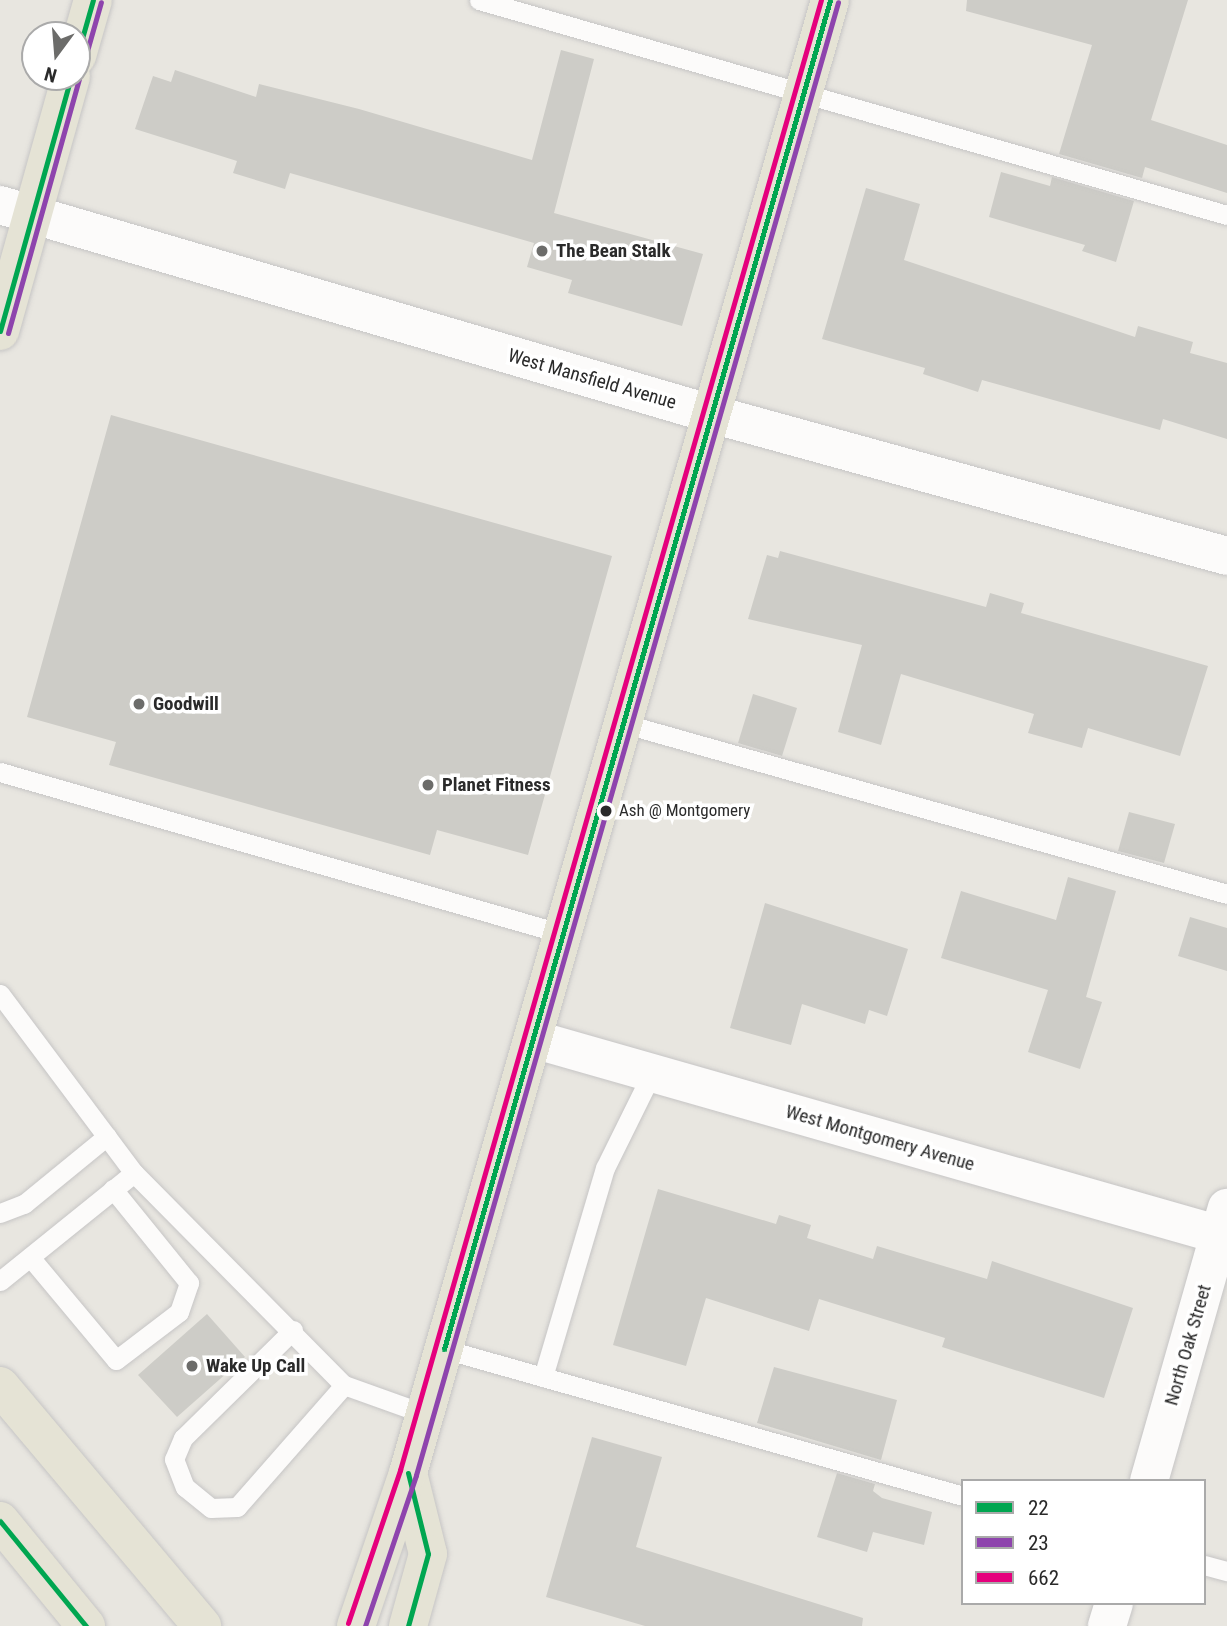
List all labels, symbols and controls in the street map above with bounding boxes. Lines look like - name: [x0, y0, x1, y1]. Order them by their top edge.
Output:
- north arrow: [21, 21, 91, 91]
- text: N: [42, 62, 59, 87]
- place label: The Bean Stalk: [556, 240, 670, 262]
- marker: The Bean Stalk: [534, 243, 550, 259]
- street label: West Mansfield Avenue: [505, 344, 679, 414]
- place label: Goodwill: [153, 693, 219, 715]
- marker: Goodwill: [131, 696, 147, 712]
- place label: Planet Fitness: [442, 774, 551, 796]
- marker: Planet Fitness: [420, 777, 436, 793]
- place label: Ash @ Montgomery: [619, 801, 750, 821]
- marker: Ash @ Montgomery: [599, 804, 613, 818]
- street label: West Montgomery Avenue: [783, 1100, 977, 1176]
- street label: North Oak Street: [1160, 1282, 1216, 1408]
- place label: Wake Up Call: [206, 1355, 305, 1377]
- marker: Wake Up Call: [184, 1358, 200, 1374]
- legend: [961, 1479, 1206, 1605]
- text: 22: [1028, 1496, 1049, 1520]
- text: 23: [1028, 1531, 1049, 1555]
- text: 662: [1028, 1566, 1059, 1590]

